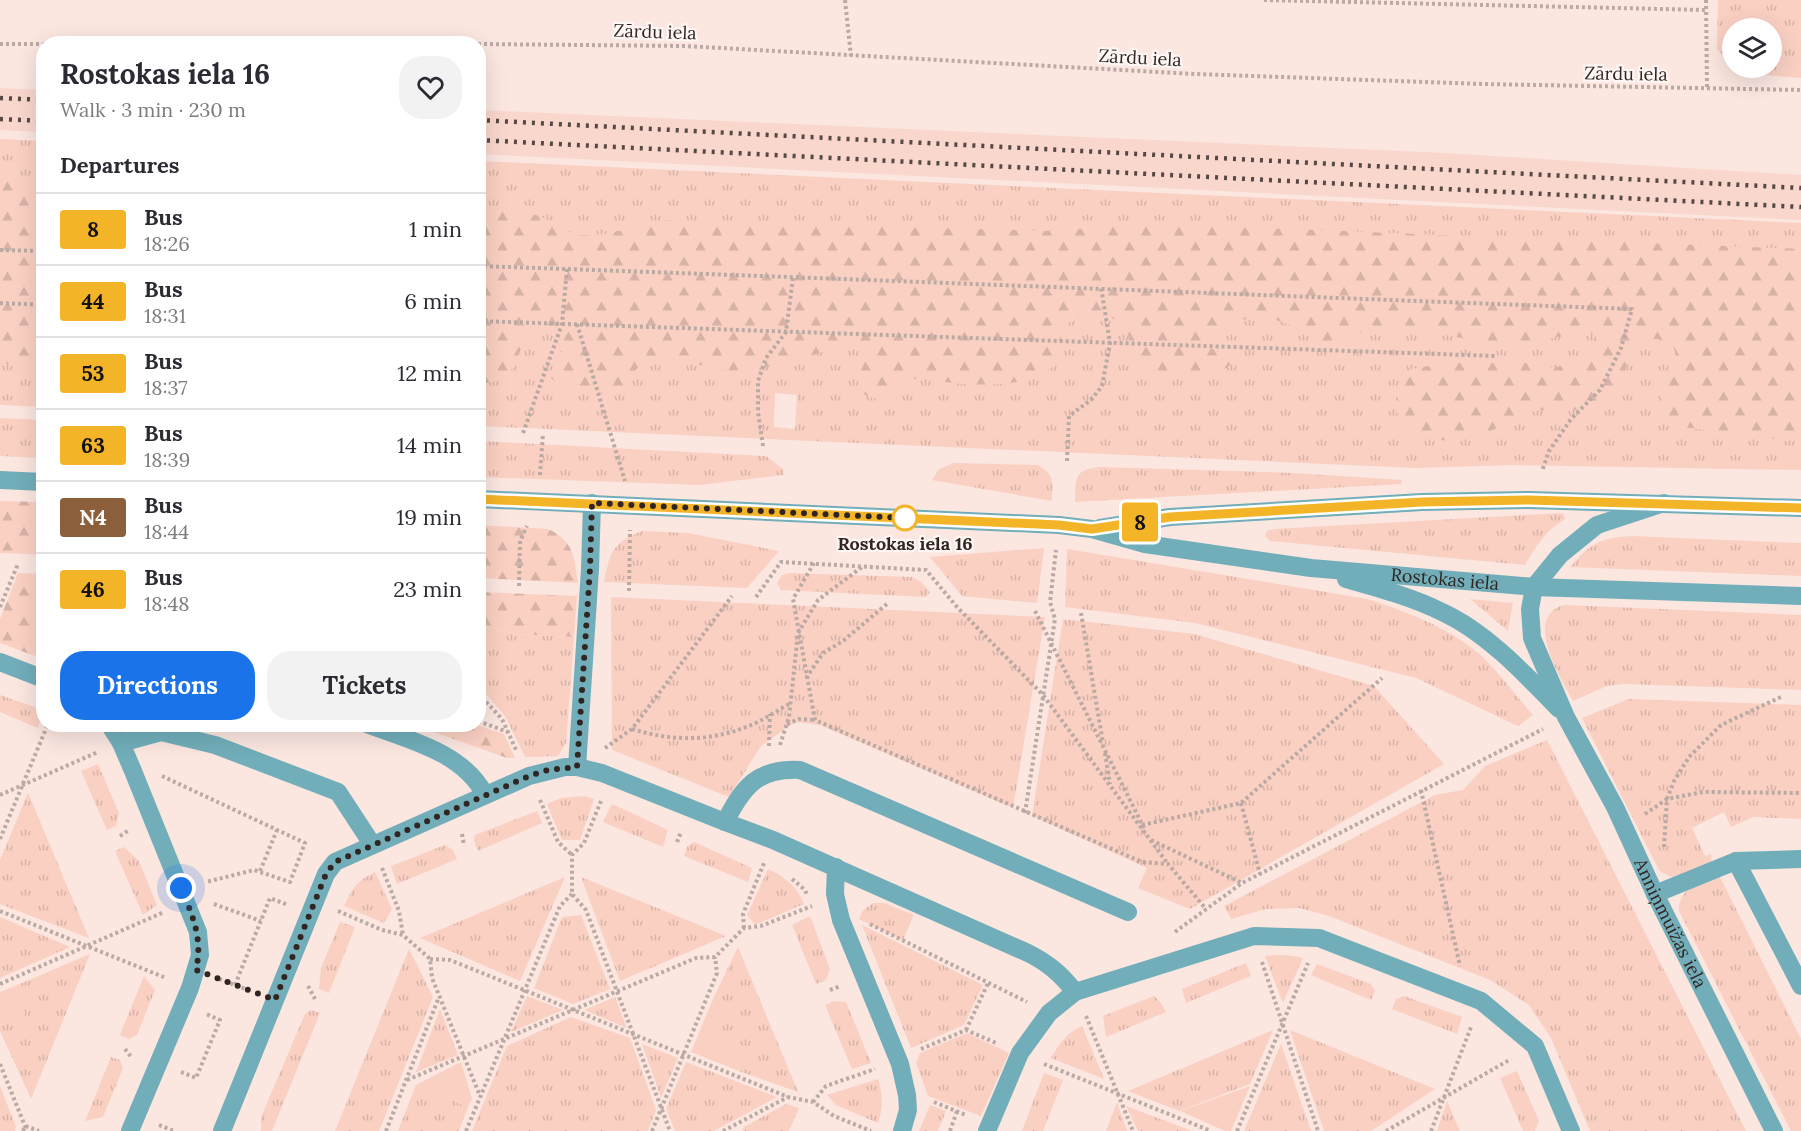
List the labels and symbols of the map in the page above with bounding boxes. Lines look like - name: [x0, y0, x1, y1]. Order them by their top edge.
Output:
- street label: Zārdu iela: [613, 19, 697, 44]
- street label: Zārdu iela: [1098, 44, 1182, 71]
- street label: Zārdu iela: [1584, 61, 1668, 86]
- line badge: 8: [1120, 502, 1160, 542]
- marker: Rostokas iela 16: [892, 505, 918, 531]
- place label: Rostokas iela 16: [837, 532, 973, 555]
- street label: Rostokas iela: [1390, 563, 1500, 595]
- street label: Anniņmuižas iela: [1629, 854, 1712, 992]
- your location: [166, 873, 196, 903]

